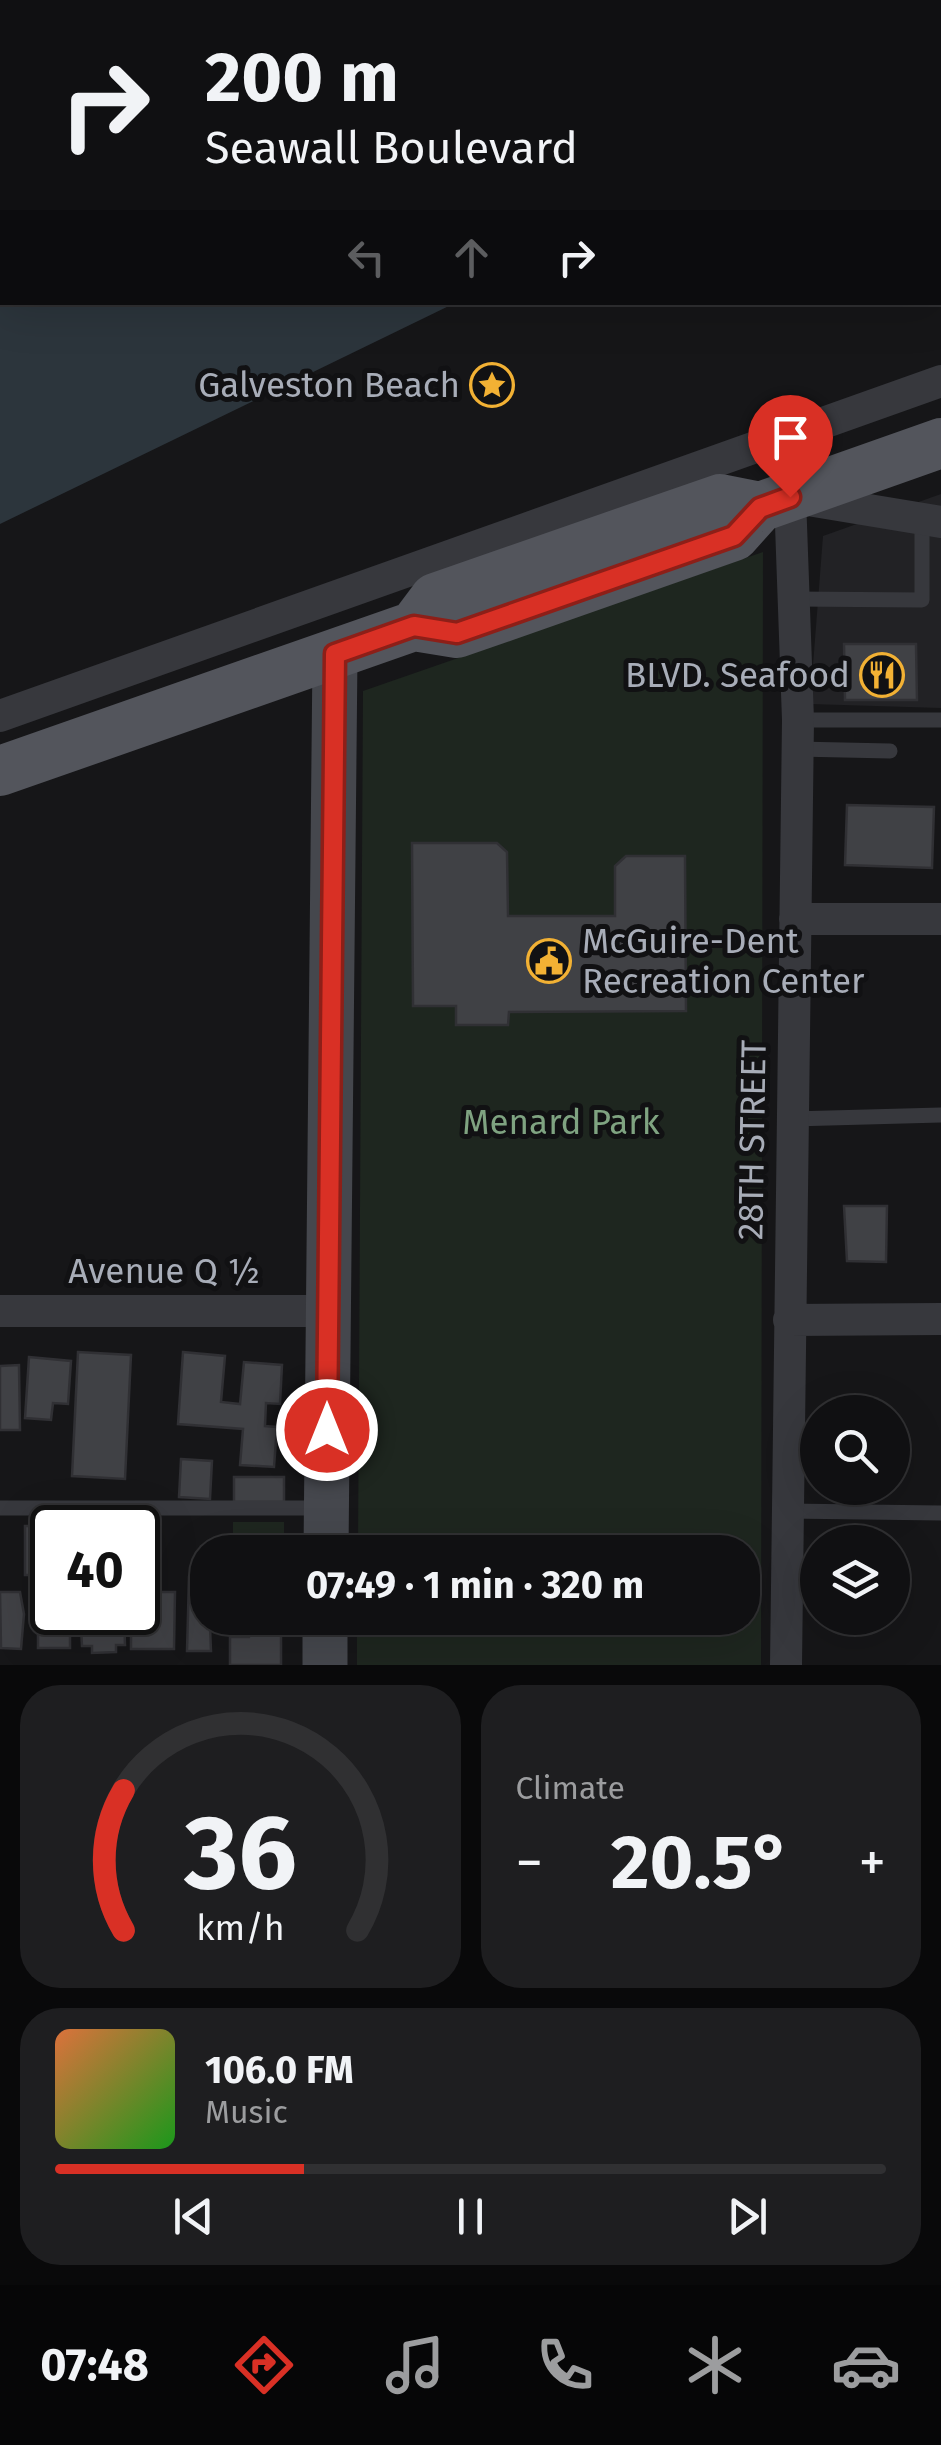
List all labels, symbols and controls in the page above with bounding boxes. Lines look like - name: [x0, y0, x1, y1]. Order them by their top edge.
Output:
- text: 200 m: [205, 36, 399, 120]
- icon: right: [40, 40, 170, 170]
- text: Seawall Boulevard: [205, 121, 578, 175]
- icon: left: [339, 230, 394, 285]
- icon: ahead: [444, 230, 499, 285]
- icon: right: [549, 230, 604, 285]
- place icon: Galveston Beach: [469, 362, 515, 408]
- place label: Galveston Beach: [198, 364, 460, 406]
- pin: [748, 395, 833, 498]
- icon: arrive: [763, 410, 818, 465]
- restaurant icon: BLVD. Seafood: [859, 652, 905, 698]
- place label: BLVD. Seafood: [625, 654, 850, 696]
- place label: McGuire-Dent Recreation Center: [582, 920, 865, 1002]
- public building icon: McGuire-Dent Recreation Center: [526, 938, 572, 984]
- street label: 28TH STREET: [729, 1040, 775, 1240]
- park label: Menard Park: [462, 1101, 660, 1143]
- street label: Avenue Q ½: [68, 1250, 260, 1292]
- position arrow: [275, 1378, 379, 1482]
- map controls: [800, 1395, 910, 1635]
- button: search: [800, 1395, 910, 1505]
- speed limit sign: 40: [30, 1505, 160, 1635]
- button: layers: [800, 1525, 910, 1635]
- text: 07:49 · 1 min · 320 m: [306, 1562, 644, 1608]
- text: Climate: [516, 1769, 625, 1807]
- text: 36: [183, 1791, 297, 1916]
- text: 20.5°: [611, 1818, 791, 1908]
- text: −: [516, 1830, 543, 1896]
- text: +: [859, 1830, 886, 1896]
- text: km/h: [196, 1907, 284, 1949]
- text: 106.0 FM: [205, 2047, 354, 2093]
- text: Music: [205, 2093, 288, 2131]
- icon: previous: [166, 2189, 221, 2244]
- icon: pause: [443, 2189, 498, 2244]
- icon: next: [720, 2189, 775, 2244]
- icon: directions: [229, 2330, 299, 2400]
- icon: music: [380, 2330, 450, 2400]
- icon: phone: [530, 2330, 600, 2400]
- icon: climate: [680, 2330, 750, 2400]
- icon: car: [831, 2330, 901, 2400]
- text: 07:48: [40, 2338, 149, 2392]

